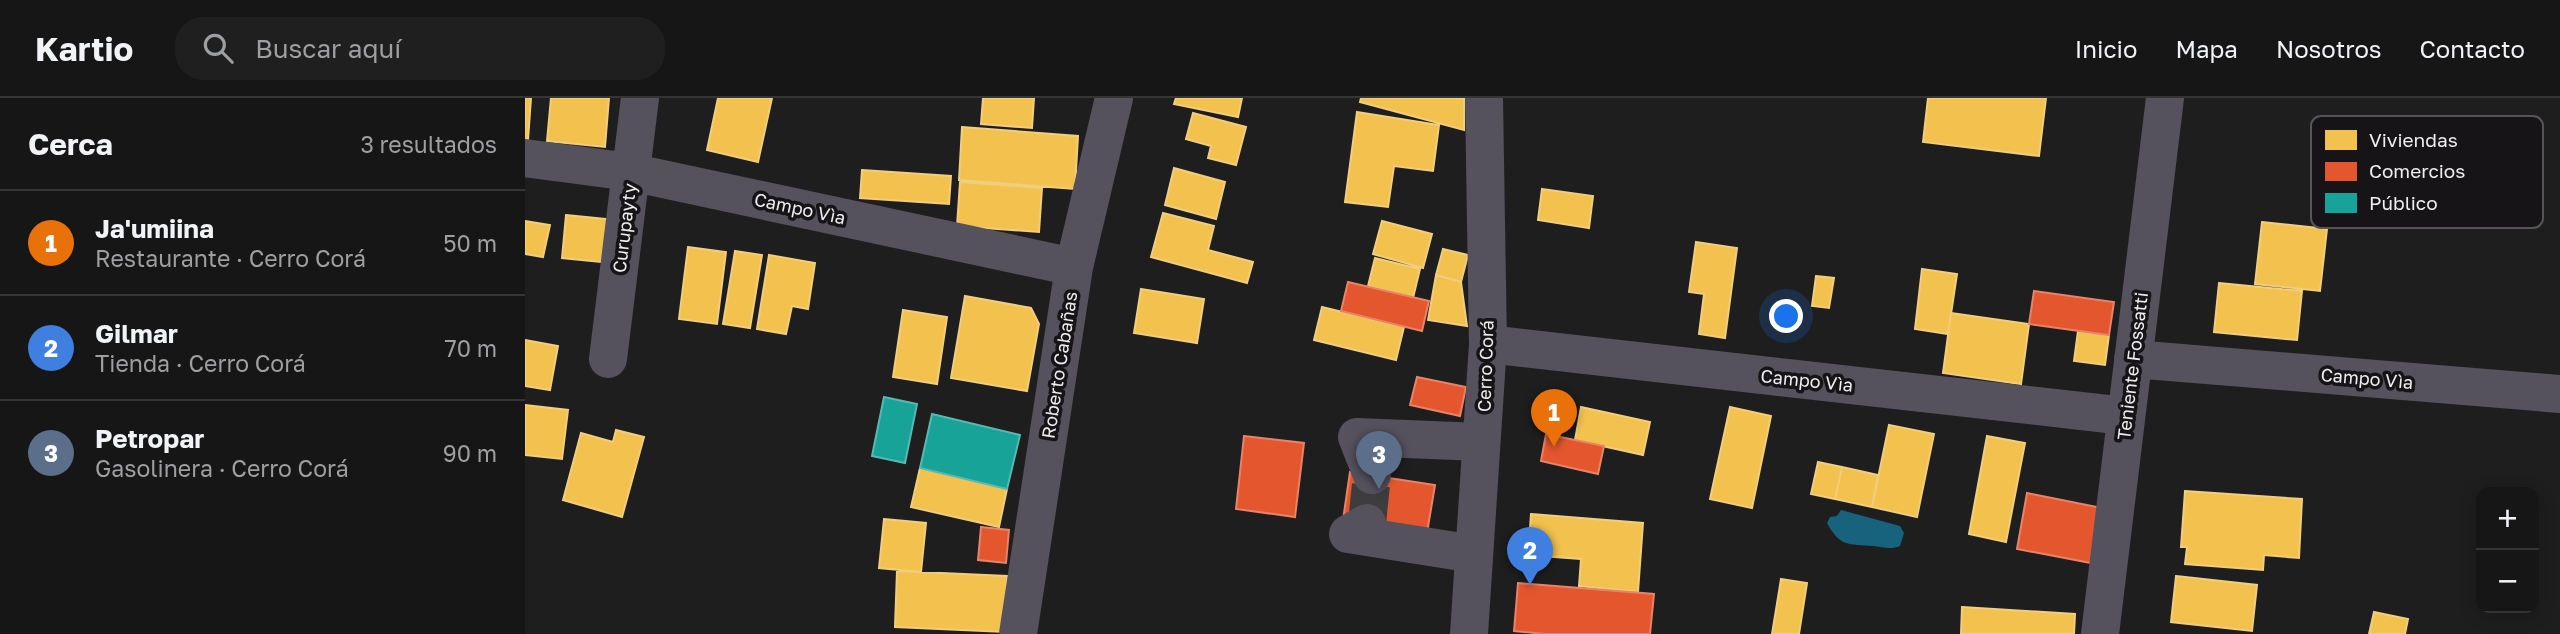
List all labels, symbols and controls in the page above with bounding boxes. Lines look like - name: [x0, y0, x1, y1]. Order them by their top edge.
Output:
- search box: [175, 17, 665, 80]
- text: Kartio: [35, 29, 133, 68]
- icon: search: [199, 29, 237, 67]
- text: Buscar aquí: [255, 33, 401, 64]
- text: Inicio: [2075, 34, 2137, 63]
- text: Mapa: [2175, 34, 2238, 63]
- text: Nosotros: [2276, 34, 2382, 63]
- text: Contacto: [2420, 34, 2525, 63]
- legend: [2311, 116, 2543, 228]
- text: Cerca: [28, 126, 113, 162]
- text: Viviendas: [2369, 128, 2458, 151]
- text: 3 resultados: [360, 130, 497, 158]
- text: Comercios: [2369, 159, 2465, 182]
- street label: Curupayty: [608, 182, 640, 274]
- street label: Campo Vìa: [752, 188, 848, 228]
- text: Público: [2369, 191, 2438, 214]
- text: Ja'umiina: [95, 213, 214, 244]
- text: 1: [45, 229, 57, 257]
- text: 50 m: [443, 229, 497, 257]
- text: Restaurante · Cerro Corá: [95, 244, 366, 272]
- street label: Roberto Cabañas: [1037, 290, 1081, 440]
- street label: Teniente Fossatti: [2112, 291, 2152, 441]
- your location: [1769, 299, 1803, 333]
- text: Gilmar: [95, 318, 178, 349]
- street label: Cerro Corá: [1472, 320, 1498, 412]
- text: 2: [44, 334, 58, 362]
- text: 70 m: [444, 334, 497, 362]
- text: Tienda · Cerro Corá: [95, 349, 306, 377]
- street label: Campo Vìa: [2320, 363, 2414, 393]
- street label: Campo Vìa: [1760, 364, 1854, 396]
- pin: 1: [1531, 389, 1577, 447]
- text: Petropar: [95, 423, 204, 454]
- pin: 3: [1356, 431, 1402, 489]
- text: 3: [44, 439, 58, 467]
- text: 90 m: [443, 439, 497, 467]
- text: Gasolinera · Cerro Corá: [95, 454, 349, 482]
- map controls: [2476, 487, 2539, 613]
- button: +: [2476, 487, 2539, 550]
- pin: 2: [1507, 527, 1553, 585]
- button: −: [2476, 550, 2539, 613]

